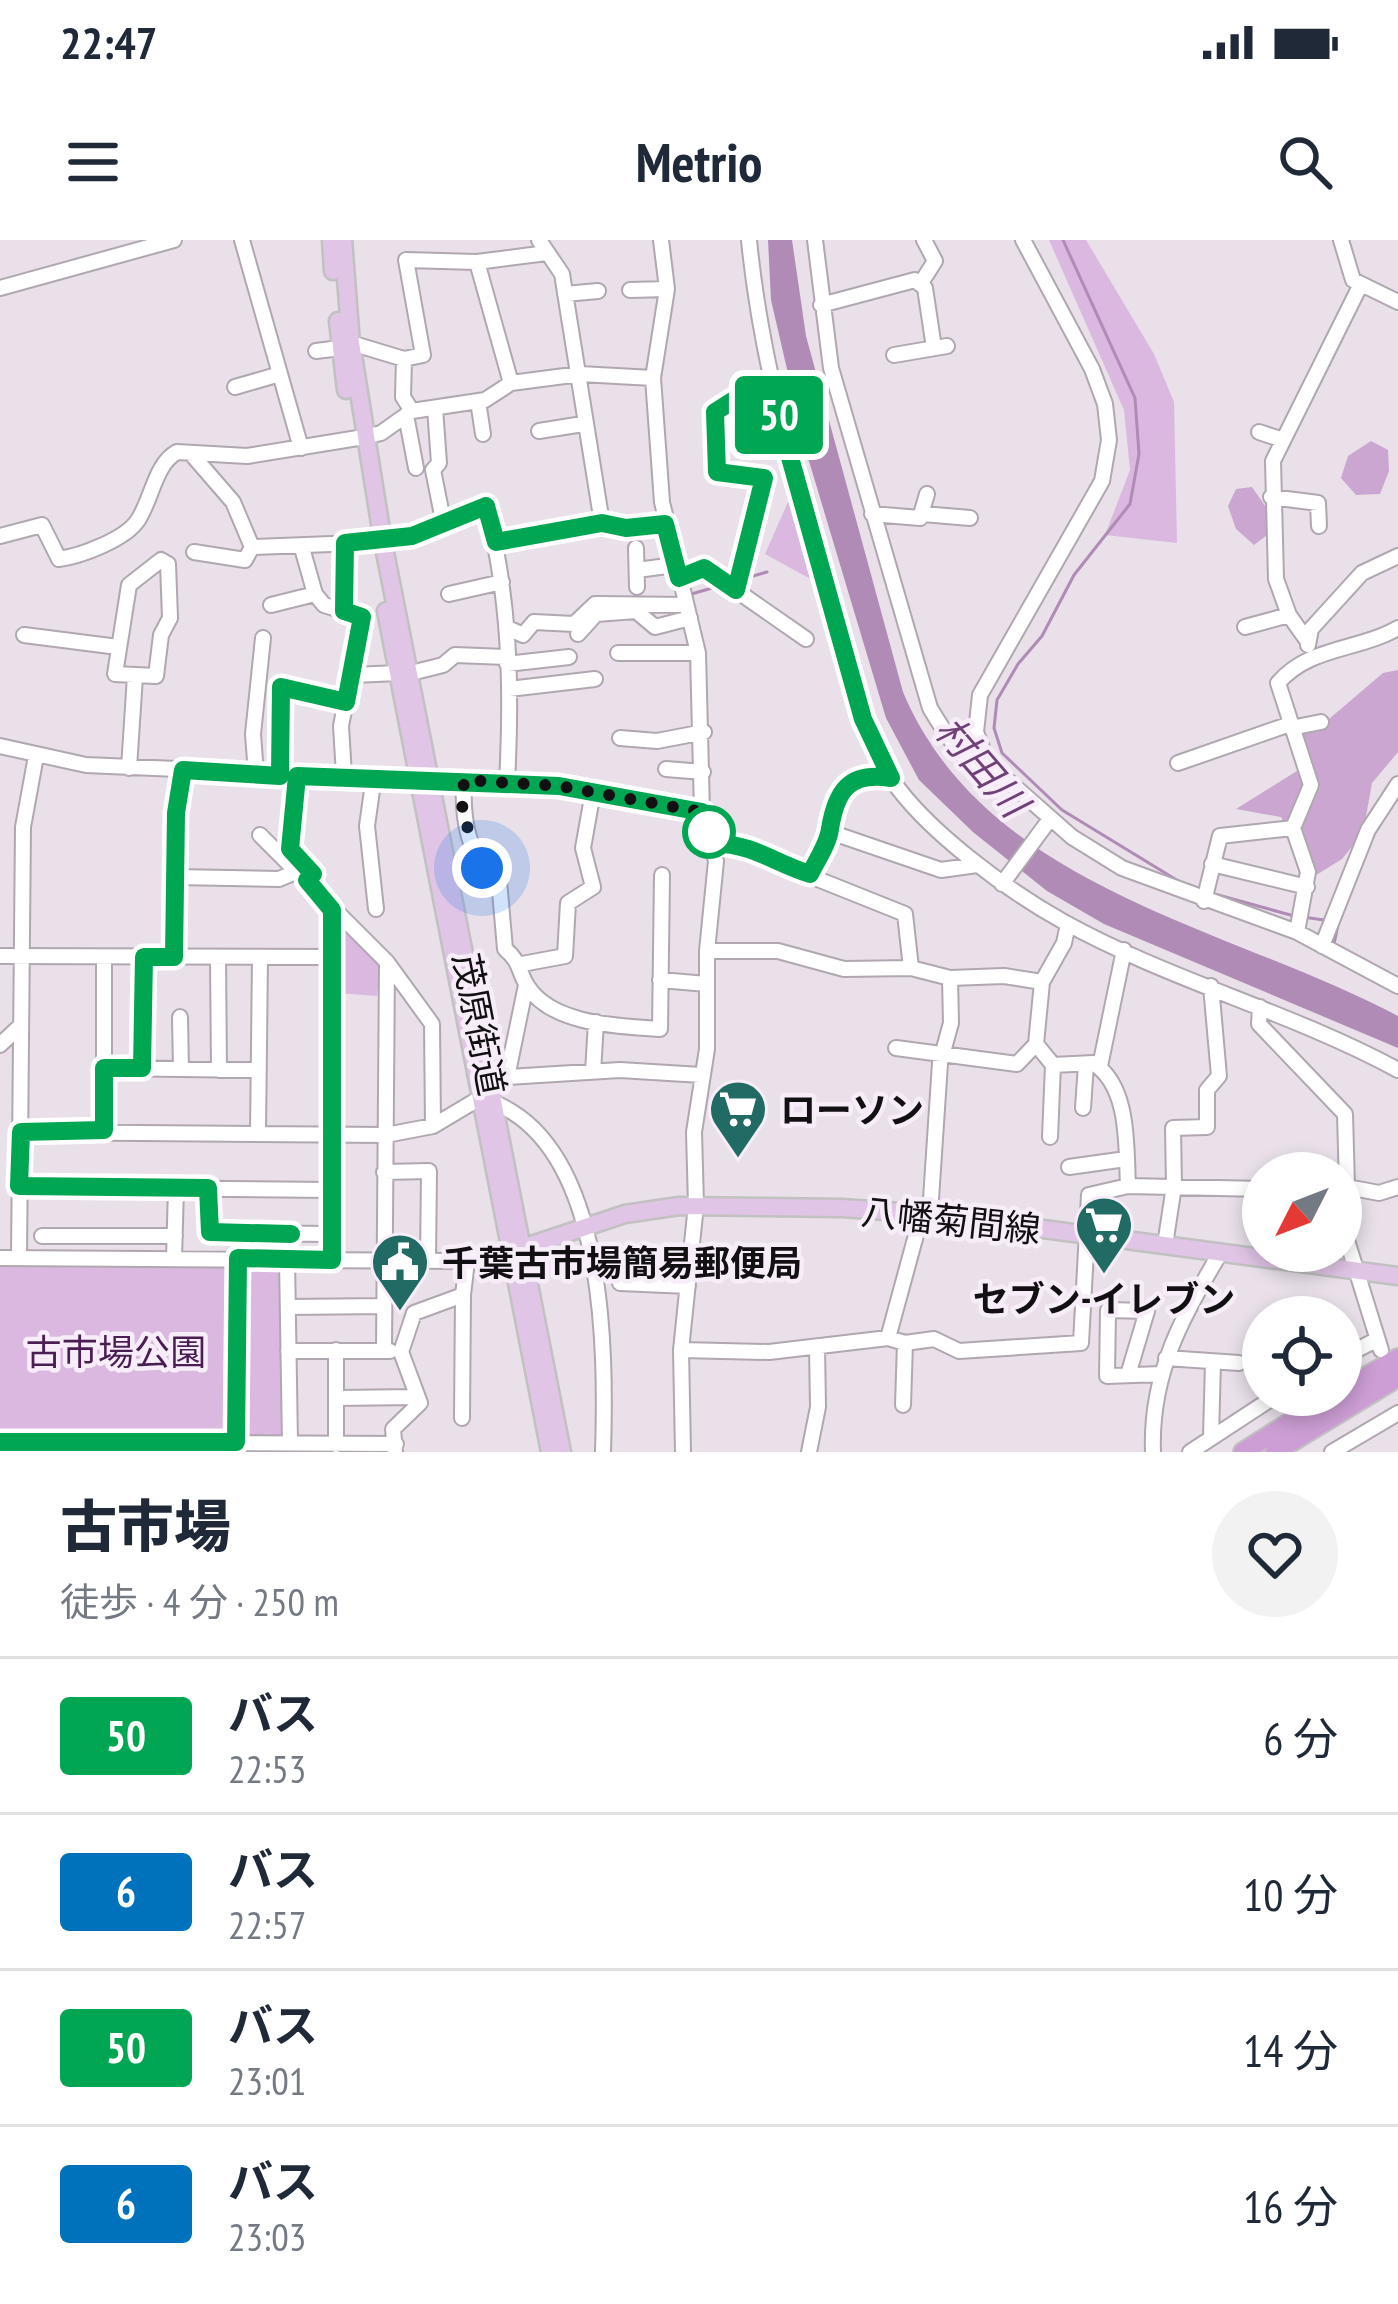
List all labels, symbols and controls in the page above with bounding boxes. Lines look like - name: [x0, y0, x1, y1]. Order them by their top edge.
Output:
- text: 22:47: [60, 13, 157, 71]
- text: Metrio: [636, 127, 762, 197]
- icon: menu: [60, 129, 126, 195]
- icon: search: [1272, 129, 1338, 195]
- line badge: 50: [725, 376, 833, 454]
- text: 50: [759, 387, 799, 442]
- water label: 村田川: [924, 705, 1042, 830]
- unlabelled marker: [684, 807, 734, 857]
- your location: [452, 838, 512, 898]
- street label: 茂原街道: [443, 949, 517, 1099]
- supermarket icon: ローソン: [707, 1078, 769, 1160]
- place label: ローソン: [780, 1086, 924, 1133]
- north arrow: [1242, 1152, 1362, 1272]
- map controls: [1242, 1152, 1362, 1416]
- street label: 八幡菊間線: [859, 1187, 1043, 1253]
- supermarket icon: セブン-イレブン: [1073, 1194, 1135, 1276]
- public building icon: 千葉古市場簡易郵便局: [369, 1231, 431, 1313]
- place label: 千葉古市場簡易郵便局: [442, 1239, 802, 1286]
- place label: セブン-イレブン: [973, 1275, 1235, 1322]
- button: locate: [1242, 1296, 1362, 1416]
- park label: 古市場公園: [26, 1328, 206, 1375]
- text: 古市場: [60, 1489, 231, 1563]
- button: heart: [1212, 1491, 1338, 1617]
- text: 徒歩 · 4 分 · 250 m: [60, 1576, 339, 1627]
- text: バス: [228, 1684, 318, 1742]
- text: 50: [106, 1708, 146, 1763]
- text: 6 分: [1263, 1709, 1338, 1767]
- text: 22:53: [228, 1743, 306, 1794]
- text: バス: [228, 1840, 318, 1898]
- text: 6: [116, 1864, 136, 1919]
- text: 10 分: [1243, 1865, 1338, 1923]
- text: 22:57: [228, 1899, 306, 1950]
- text: バス: [228, 1996, 318, 2054]
- text: 50: [106, 2020, 146, 2075]
- text: 14 分: [1243, 2021, 1338, 2079]
- text: 23:01: [228, 2055, 306, 2106]
- text: バス: [228, 2152, 318, 2210]
- text: 6: [116, 2176, 136, 2231]
- text: 16 分: [1243, 2177, 1338, 2235]
- text: 23:03: [228, 2211, 306, 2262]

